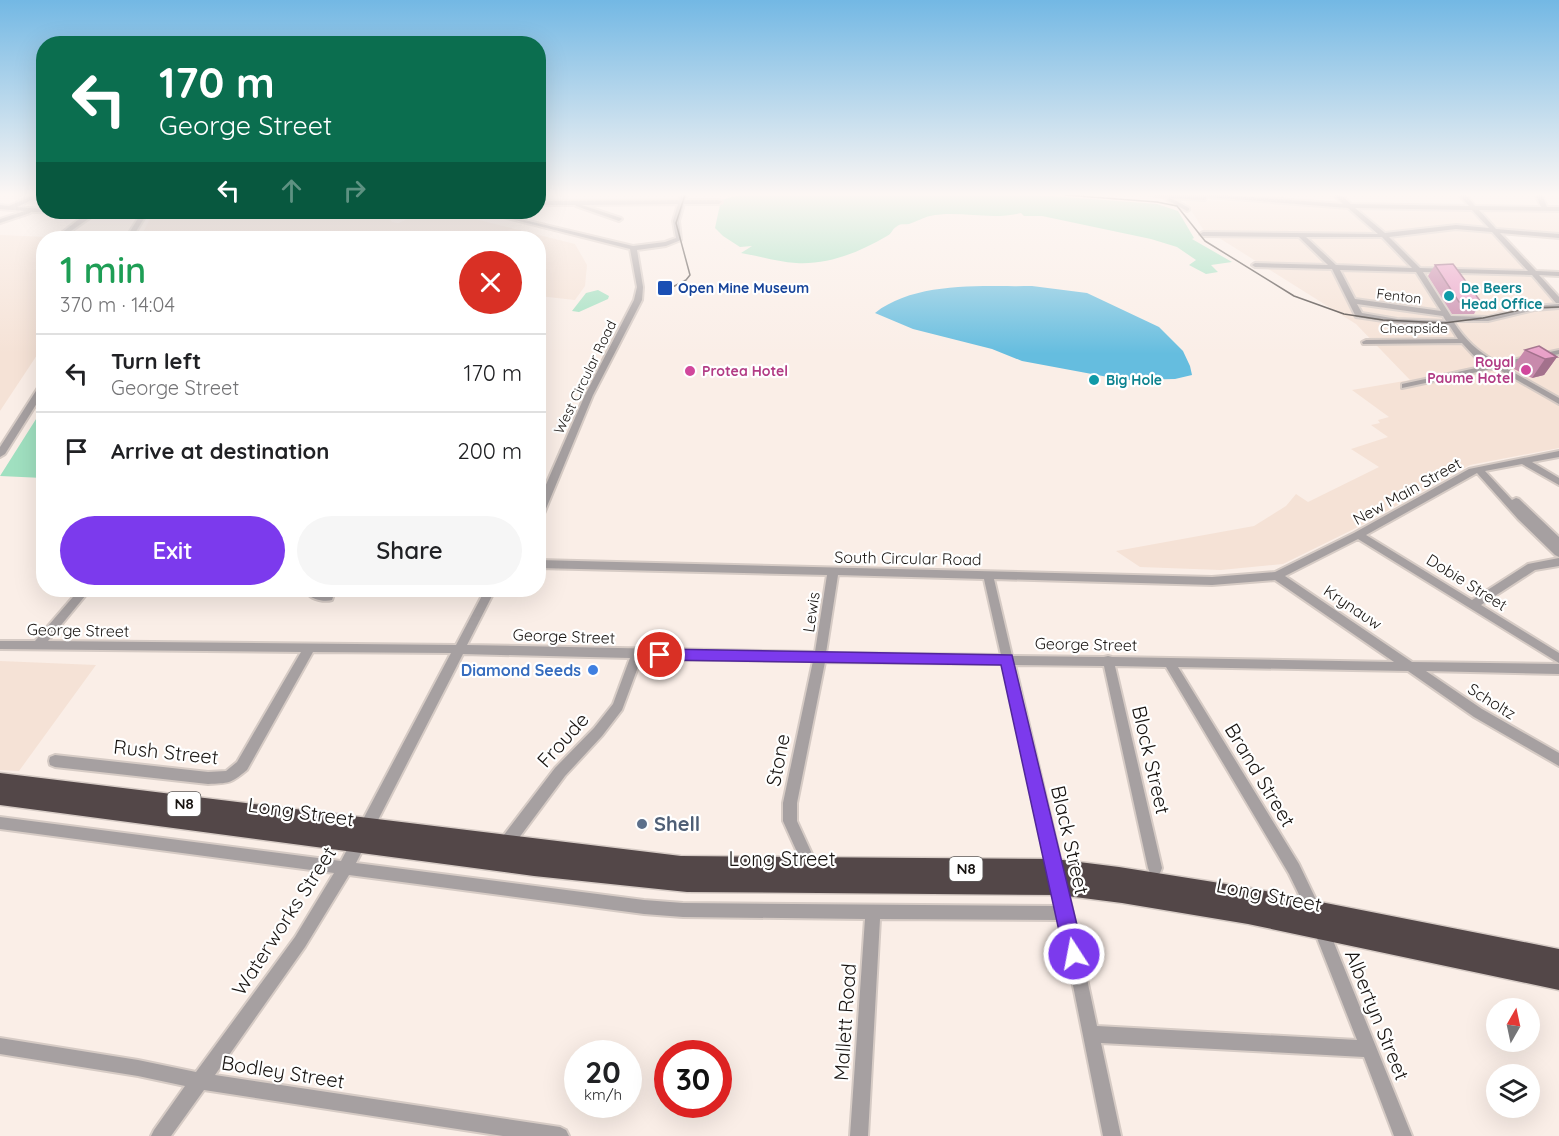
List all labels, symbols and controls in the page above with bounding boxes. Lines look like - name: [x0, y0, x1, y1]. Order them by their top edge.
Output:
- text: 170 m: [159, 56, 275, 109]
- icon: left: [60, 60, 138, 138]
- text: George Street: [159, 108, 332, 142]
- icon: left: [212, 174, 245, 207]
- icon: ahead: [275, 174, 308, 207]
- icon: right: [338, 174, 371, 207]
- text: 1 min: [60, 247, 146, 292]
- button: close: [459, 251, 522, 314]
- marker: Open Mine Museum: [656, 279, 674, 297]
- place label: Open Mine Museum: [678, 279, 809, 297]
- place label: De Beers Head Office: [1461, 279, 1543, 313]
- street label: Fenton: [1376, 284, 1422, 308]
- marker: De Beers Head Office: [1442, 289, 1456, 303]
- text: 370 m · 14:04: [60, 292, 175, 317]
- street label: West Circular Road: [550, 317, 620, 437]
- street label: Cheapside: [1380, 319, 1448, 337]
- text: Turn left: [111, 347, 201, 375]
- place label: Royal Paume Hotel: [1427, 353, 1514, 387]
- icon: left: [60, 357, 93, 390]
- text: 170 m: [463, 359, 522, 387]
- place label: Protea Hotel: [702, 362, 788, 380]
- marker: Royal Paume Hotel: [1519, 363, 1533, 377]
- marker: Protea Hotel: [683, 364, 697, 378]
- place label: Big Hole: [1106, 371, 1162, 389]
- marker: Big Hole: [1087, 373, 1101, 387]
- text: George Street: [111, 375, 239, 400]
- icon: arrive: [60, 435, 93, 468]
- text: Arrive at destination: [111, 437, 329, 465]
- text: 200 m: [458, 437, 522, 465]
- street label: New Main Street: [1349, 453, 1465, 529]
- button: Exit: [60, 516, 285, 585]
- button: Share: [297, 516, 522, 585]
- street label: South Circular Road: [834, 547, 982, 569]
- street label: Dobie Street: [1423, 549, 1511, 615]
- street label: Krynauw: [1320, 580, 1386, 634]
- street label: Lewis: [798, 591, 824, 633]
- street label: George Street: [27, 619, 129, 641]
- street label: George Street: [512, 624, 616, 648]
- pin: [634, 629, 685, 680]
- street label: George Street: [1035, 633, 1137, 655]
- icon: arrive: [643, 638, 676, 671]
- place label: Diamond Seeds: [461, 660, 581, 680]
- marker: Diamond Seeds: [586, 663, 600, 677]
- street label: Scholtz: [1464, 679, 1520, 723]
- street label: Block Street: [1127, 703, 1176, 817]
- street label: Froude: [531, 707, 594, 772]
- street label: Brand Street: [1220, 718, 1301, 831]
- street label: Stone: [760, 732, 795, 788]
- street label: Rush Street: [112, 734, 220, 769]
- street label: Black Street: [1046, 783, 1095, 897]
- road number: N8: [168, 792, 201, 816]
- street label: Long Street: [246, 792, 356, 831]
- place label: Shell: [654, 811, 700, 836]
- marker: Shell: [635, 817, 649, 831]
- street label: Waterworks Street: [226, 841, 341, 1000]
- street label: Long Street: [729, 846, 836, 871]
- road number: N8: [950, 857, 982, 881]
- street label: Long Street: [1214, 872, 1324, 917]
- position arrow: [1042, 922, 1106, 986]
- street label: Albertyn Street: [1340, 946, 1415, 1084]
- street label: Mallett Road: [828, 962, 861, 1081]
- north arrow: [1486, 998, 1540, 1052]
- map controls: [1486, 998, 1540, 1118]
- speed limit sign: 30: [654, 1040, 732, 1118]
- street label: Bodley Street: [220, 1049, 347, 1094]
- text: 20: [585, 1053, 621, 1091]
- button: layers: [1486, 1064, 1540, 1118]
- text: km/h: [584, 1085, 622, 1104]

